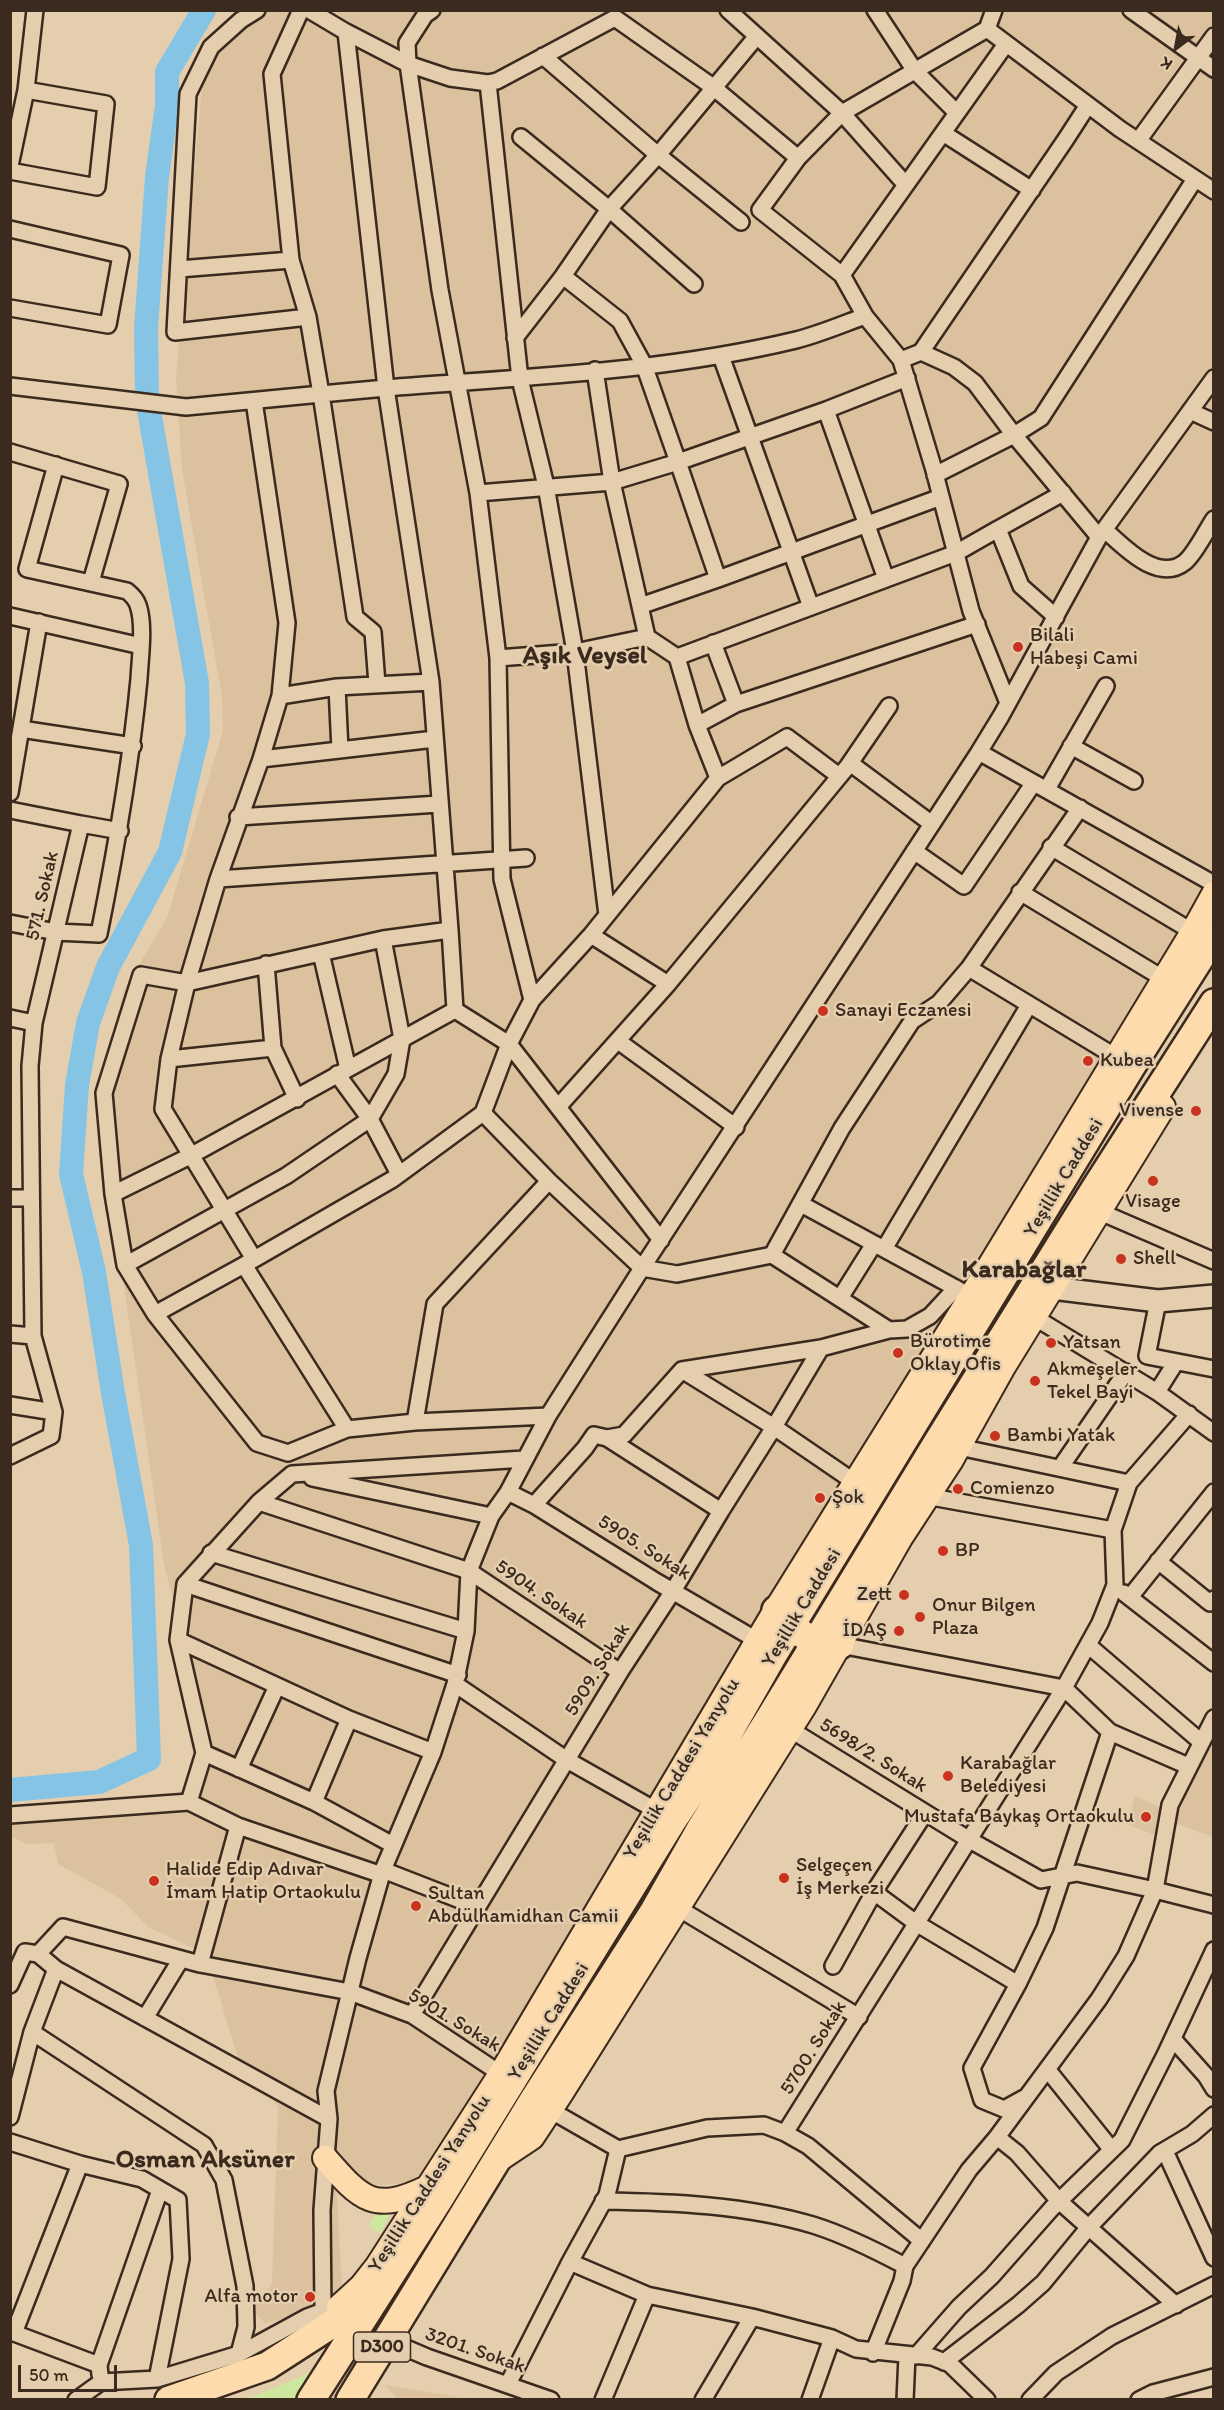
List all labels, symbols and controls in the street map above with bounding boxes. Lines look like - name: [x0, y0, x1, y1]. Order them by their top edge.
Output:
- north arrow: [1146, 18, 1206, 78]
- text: K: [1157, 53, 1176, 74]
- place label: Bilali Habeşi Cami: [1030, 624, 1138, 671]
- district label: Aşık Veysel: [523, 640, 647, 672]
- marker: Bilali Habeşi Cami: [1011, 640, 1025, 654]
- street label: 571. Sokak: [21, 849, 65, 943]
- place label: Sanayi Eczanesi: [835, 999, 972, 1023]
- marker: Sanayi Eczanesi: [816, 1004, 830, 1018]
- place label: Kubea: [1100, 1049, 1154, 1073]
- marker: Kubea: [1081, 1054, 1095, 1068]
- place label: Vivense: [1119, 1099, 1184, 1123]
- marker: Vivense: [1189, 1104, 1203, 1118]
- street label: Yeşillik Caddesi: [1019, 1114, 1109, 1242]
- marker: Visage: [1146, 1174, 1160, 1188]
- place label: Visage: [1125, 1190, 1181, 1214]
- place label: Shell: [1133, 1247, 1176, 1271]
- marker: Shell: [1114, 1252, 1128, 1266]
- district label: Karabağlar: [962, 1254, 1086, 1286]
- place label: Bürotime Oklay Ofis: [910, 1330, 1001, 1377]
- place label: Yatsan: [1063, 1331, 1121, 1355]
- marker: Yatsan: [1044, 1336, 1058, 1350]
- marker: Bürotime Oklay Ofis: [891, 1346, 905, 1360]
- place label: Akmeşeler Tekel Bayi: [1047, 1358, 1137, 1405]
- marker: Akmeşeler Tekel Bayi: [1028, 1374, 1042, 1388]
- place label: Bambi Yatak: [1007, 1424, 1115, 1448]
- marker: Bambi Yatak: [988, 1429, 1002, 1443]
- place label: Comienzo: [970, 1477, 1055, 1501]
- marker: Comienzo: [951, 1482, 965, 1496]
- place label: Şok: [832, 1486, 864, 1510]
- marker: Şok: [813, 1491, 827, 1505]
- street label: 5905. Sokak: [593, 1510, 695, 1586]
- place label: BP: [955, 1539, 979, 1563]
- street label: Yeşillik Caddesi: [757, 1544, 847, 1672]
- marker: BP: [936, 1544, 950, 1558]
- street label: 5904. Sokak: [490, 1555, 592, 1635]
- place label: Zett: [857, 1583, 892, 1607]
- marker: Zett: [897, 1588, 911, 1602]
- place label: Onur Bilgen Plaza: [932, 1594, 1036, 1641]
- marker: Onur Bilgen Plaza: [913, 1610, 927, 1624]
- street label: 5909. Sokak: [560, 1619, 636, 1721]
- place label: İDAŞ: [842, 1619, 887, 1643]
- marker: İDAŞ: [892, 1624, 906, 1638]
- street label: Yeşillik Caddesi Yanyolu: [618, 1674, 746, 1864]
- street label: 5698/2. Sokak: [815, 1713, 931, 1799]
- place label: Karabağlar Belediyesi: [960, 1752, 1056, 1799]
- marker: Karabağlar Belediyesi: [941, 1769, 955, 1783]
- place label: Mustafa Baykaş Ortaokulu: [904, 1805, 1134, 1829]
- marker: Mustafa Baykaş Ortaokulu: [1139, 1810, 1153, 1824]
- place label: Selgeçen İş Merkezi: [796, 1854, 884, 1901]
- place label: Halide Edip Adıvar İmam Hatip Ortaokulu: [166, 1858, 361, 1905]
- marker: Selgeçen İş Merkezi: [777, 1871, 791, 1885]
- marker: Halide Edip Adıvar İmam Hatip Ortaokulu: [147, 1874, 161, 1888]
- place label: Sultan Abdülhamidhan Camii: [428, 1882, 618, 1929]
- marker: Sultan Abdülhamidhan Camii: [409, 1899, 423, 1913]
- street label: Yeşillik Caddesi: [503, 1958, 595, 2086]
- street label: 5901. Sokak: [403, 1984, 505, 2058]
- street label: 5700. Sokak: [776, 1997, 852, 2099]
- street label: Yeşillik Caddesi Yanyolu: [363, 2091, 497, 2277]
- district label: Osman Aksüner: [116, 2144, 294, 2176]
- place label: Alfa motor: [205, 2285, 298, 2309]
- marker: Alfa motor: [303, 2290, 317, 2304]
- street label: 3201. Sokak: [422, 2323, 528, 2379]
- road number: D300: [354, 2332, 410, 2362]
- scale bar: [21, 2353, 120, 2391]
- text: 50 m: [29, 2364, 69, 2386]

